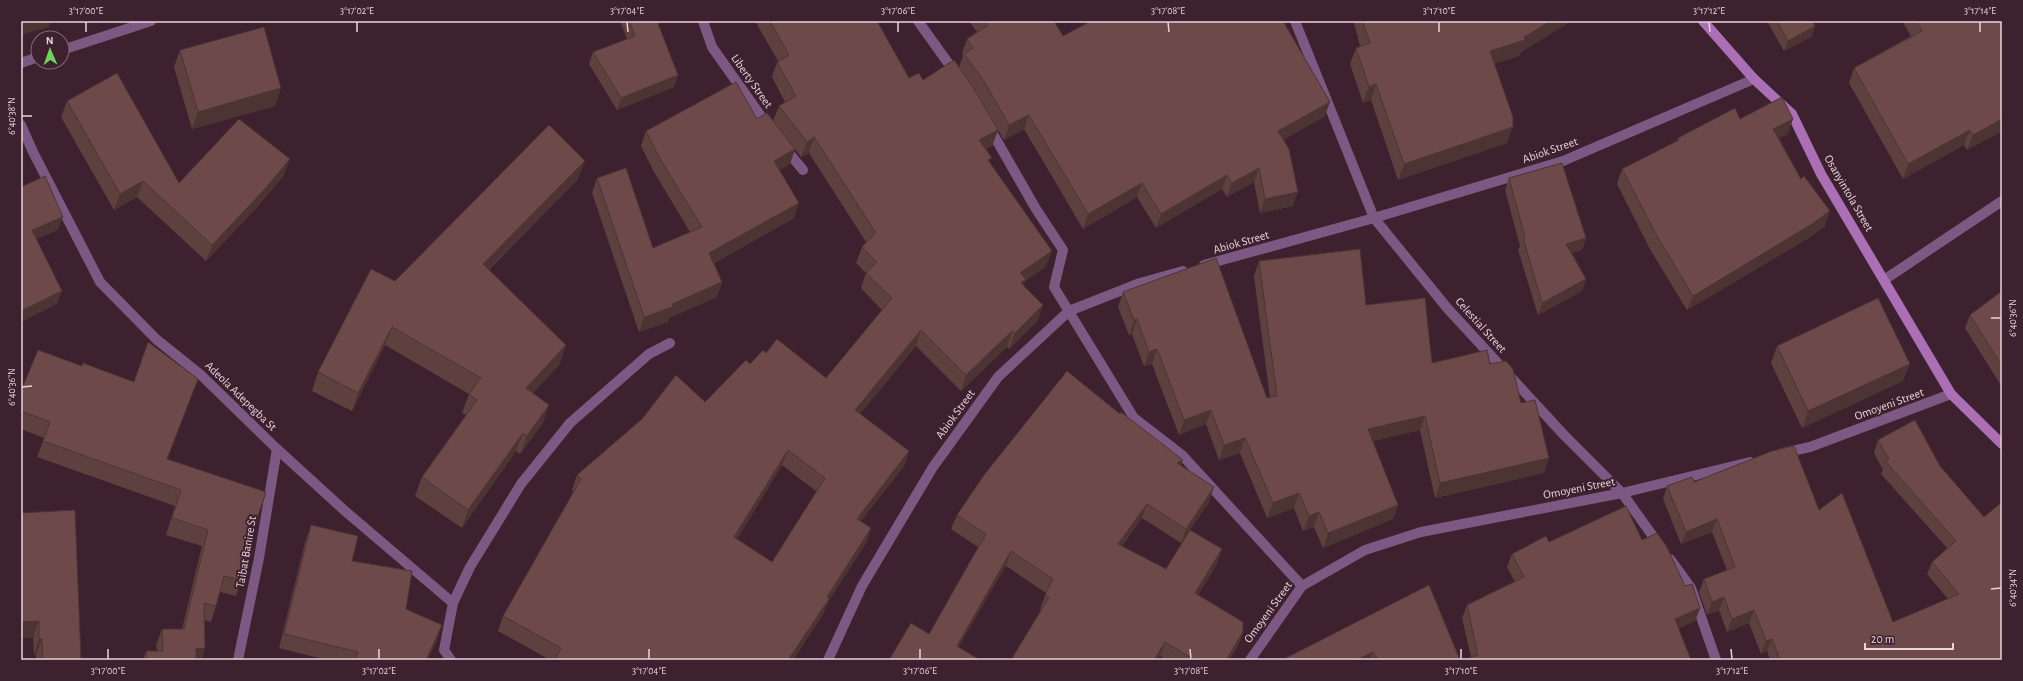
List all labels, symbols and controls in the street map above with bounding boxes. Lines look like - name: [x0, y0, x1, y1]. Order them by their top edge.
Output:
- text: 3°17'00"E: [69, 6, 103, 16]
- text: 3°17'02"E: [340, 6, 374, 16]
- text: 3°17'04"E: [610, 6, 644, 16]
- text: 3°17'06"E: [881, 6, 915, 16]
- text: 3°17'08"E: [1151, 6, 1185, 16]
- text: 3°17'10"E: [1423, 6, 1456, 16]
- text: 3°17'12"E: [1693, 6, 1725, 16]
- text: 3°17'14"E: [1964, 6, 1996, 16]
- north arrow: [30, 30, 70, 70]
- text: N: [46, 35, 54, 46]
- street label: Liberty Street: [728, 52, 775, 111]
- text: 6°40'38"N: [7, 97, 17, 135]
- street label: Abiok Street: [1521, 135, 1579, 165]
- street label: Osanyintola Street: [1821, 153, 1876, 234]
- street label: Abiok Street: [1212, 228, 1270, 256]
- street label: Celestial Street: [1453, 295, 1509, 355]
- text: 6°40'36"N: [2008, 299, 2018, 337]
- street label: Adeola Adepegba St: [203, 359, 279, 433]
- text: 6°40'36"N: [7, 368, 17, 406]
- street label: Omoyeni Street: [1853, 386, 1926, 423]
- street label: Abiok Street: [933, 387, 977, 441]
- street label: Omoyeni Street: [1542, 475, 1616, 502]
- street label: Taibat Banire St: [234, 515, 258, 589]
- text: 6°40'34"N: [2008, 569, 2018, 607]
- street label: Omoyeni Street: [1242, 579, 1295, 646]
- scale bar: [1865, 625, 1953, 651]
- text: 20 m: [1871, 633, 1894, 645]
- text: 3°17'00"E: [91, 666, 125, 676]
- text: 3°17'02"E: [362, 666, 396, 676]
- text: 3°17'04"E: [632, 666, 666, 676]
- text: 3°17'06"E: [903, 666, 937, 676]
- text: 3°17'08"E: [1174, 666, 1208, 676]
- text: 3°17'10"E: [1445, 666, 1478, 676]
- text: 3°17'12"E: [1716, 666, 1748, 676]

